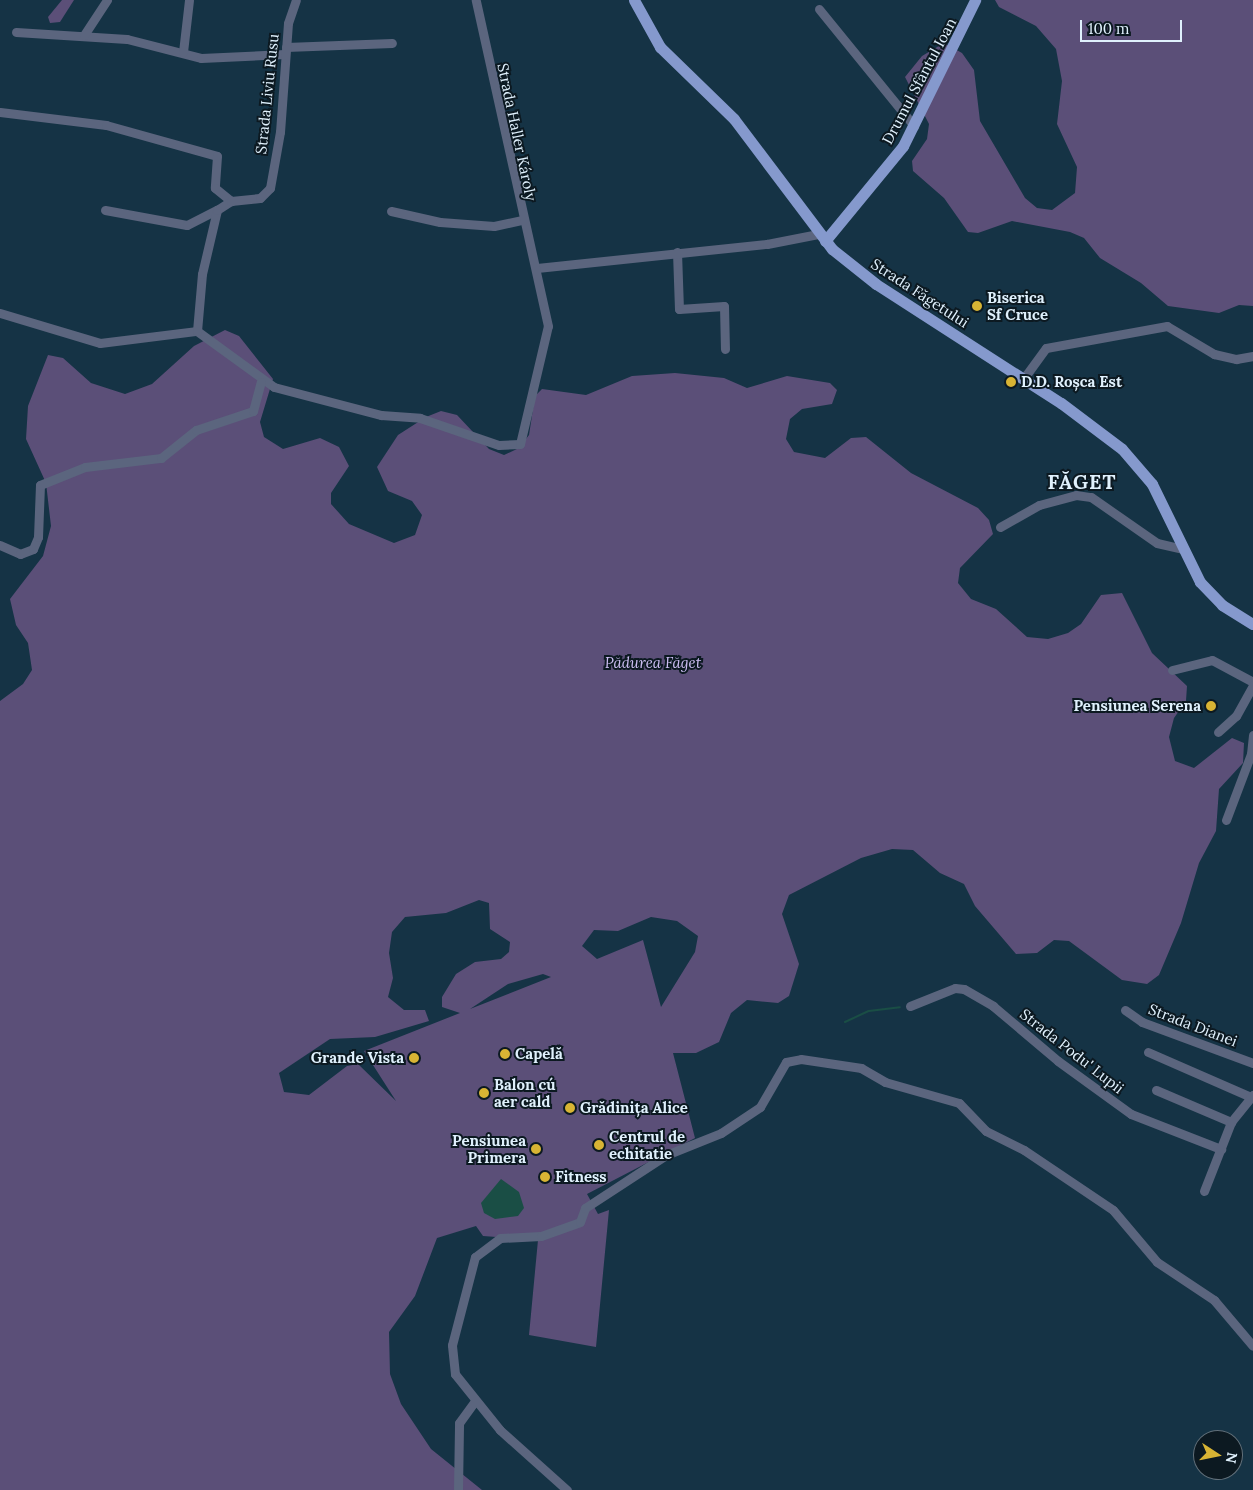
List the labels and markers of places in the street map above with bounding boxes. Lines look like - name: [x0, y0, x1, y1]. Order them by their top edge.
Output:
- place label: Biserica Sf Cruce: [987, 288, 1048, 323]
- marker: Biserica Sf Cruce: [971, 300, 983, 312]
- place label: D.D. Roșca Est: [1021, 373, 1122, 391]
- marker: D.D. Roșca Est: [1005, 376, 1017, 388]
- place label: Pensiunea Serena: [1074, 697, 1201, 715]
- marker: Pensiunea Serena: [1205, 700, 1217, 712]
- place label: Capelă: [515, 1045, 563, 1063]
- marker: Capelă: [499, 1048, 511, 1060]
- place label: Grande Vista: [311, 1049, 404, 1067]
- marker: Grande Vista: [408, 1052, 420, 1064]
- place label: Balon cú aer cald: [494, 1075, 555, 1110]
- marker: Balon cú aer cald: [478, 1087, 490, 1099]
- place label: Grădinița Alice: [580, 1099, 688, 1117]
- marker: Grădinița Alice: [564, 1102, 576, 1114]
- place label: Centrul de echitatie: [609, 1127, 685, 1162]
- place label: Pensiunea Primera: [452, 1131, 526, 1166]
- marker: Centrul de echitatie: [593, 1139, 605, 1151]
- marker: Pensiunea Primera: [530, 1143, 542, 1155]
- place label: Fitness: [555, 1168, 607, 1186]
- marker: Fitness: [539, 1171, 551, 1183]

